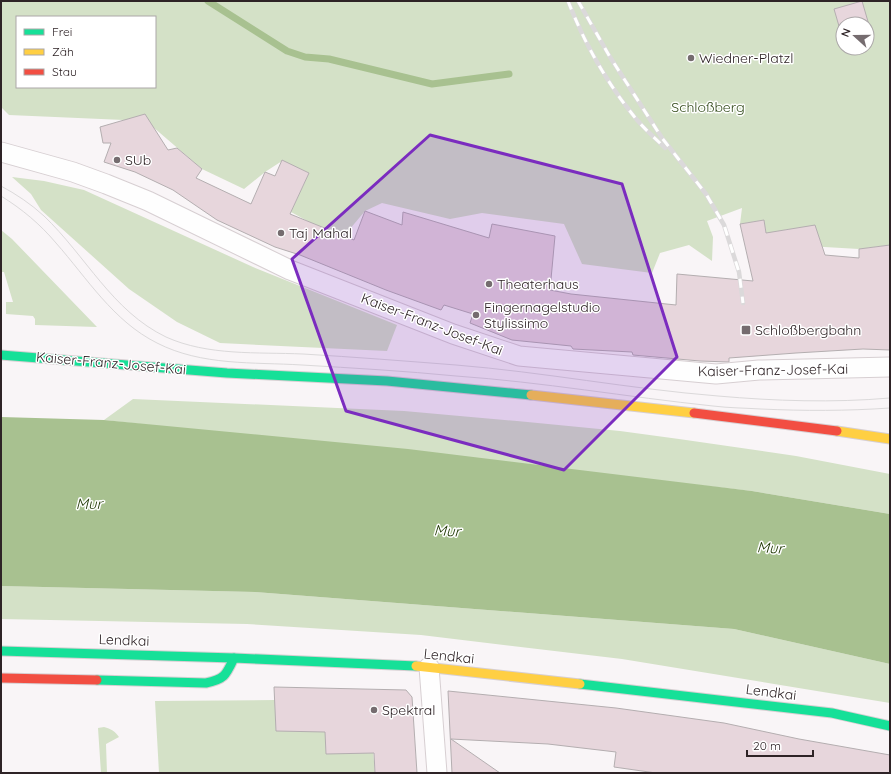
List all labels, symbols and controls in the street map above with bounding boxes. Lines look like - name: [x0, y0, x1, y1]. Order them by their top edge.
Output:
- legend: [16, 16, 156, 88]
- north arrow: [835, 16, 875, 56]
- text: Frei: [52, 24, 72, 39]
- text: N: [838, 26, 854, 39]
- text: Zäh: [52, 44, 74, 59]
- place label: Wiedner-Platzl: [699, 49, 794, 67]
- marker: Wiedner-Platzl: [686, 53, 696, 63]
- text: Stau: [52, 64, 77, 79]
- park label: Schloßberg: [671, 98, 745, 116]
- place label: SUb: [125, 151, 151, 169]
- marker: SUb: [112, 155, 122, 165]
- place label: Taj Mahal: [289, 224, 352, 242]
- marker: Taj Mahal: [276, 228, 286, 238]
- place label: Theaterhaus: [497, 275, 579, 293]
- marker: Theaterhaus: [484, 279, 494, 289]
- street label: Kaiser-Franz-Josef-Kai: [359, 289, 505, 359]
- place label: Fingernagelstudio Stylissimo: [484, 298, 600, 332]
- marker: Fingernagelstudio Stylissimo: [471, 310, 481, 320]
- place label: Schloßbergbahn: [755, 321, 861, 339]
- marker: Schloßbergbahn: [740, 324, 752, 336]
- street label: Kaiser-Franz-Josef-Kai: [35, 347, 187, 379]
- street label: Kaiser-Franz-Josef-Kai: [698, 360, 848, 380]
- water label: Mur: [76, 494, 105, 513]
- water label: Mur: [433, 520, 463, 541]
- water label: Mur: [756, 537, 786, 558]
- street label: Lendkai: [98, 630, 150, 650]
- street label: Lendkai: [423, 644, 475, 668]
- street label: Lendkai: [745, 680, 797, 704]
- place label: Spektral: [382, 701, 435, 719]
- marker: Spektral: [369, 705, 379, 715]
- scale bar: [747, 732, 813, 758]
- text: 20 m: [753, 738, 781, 753]

